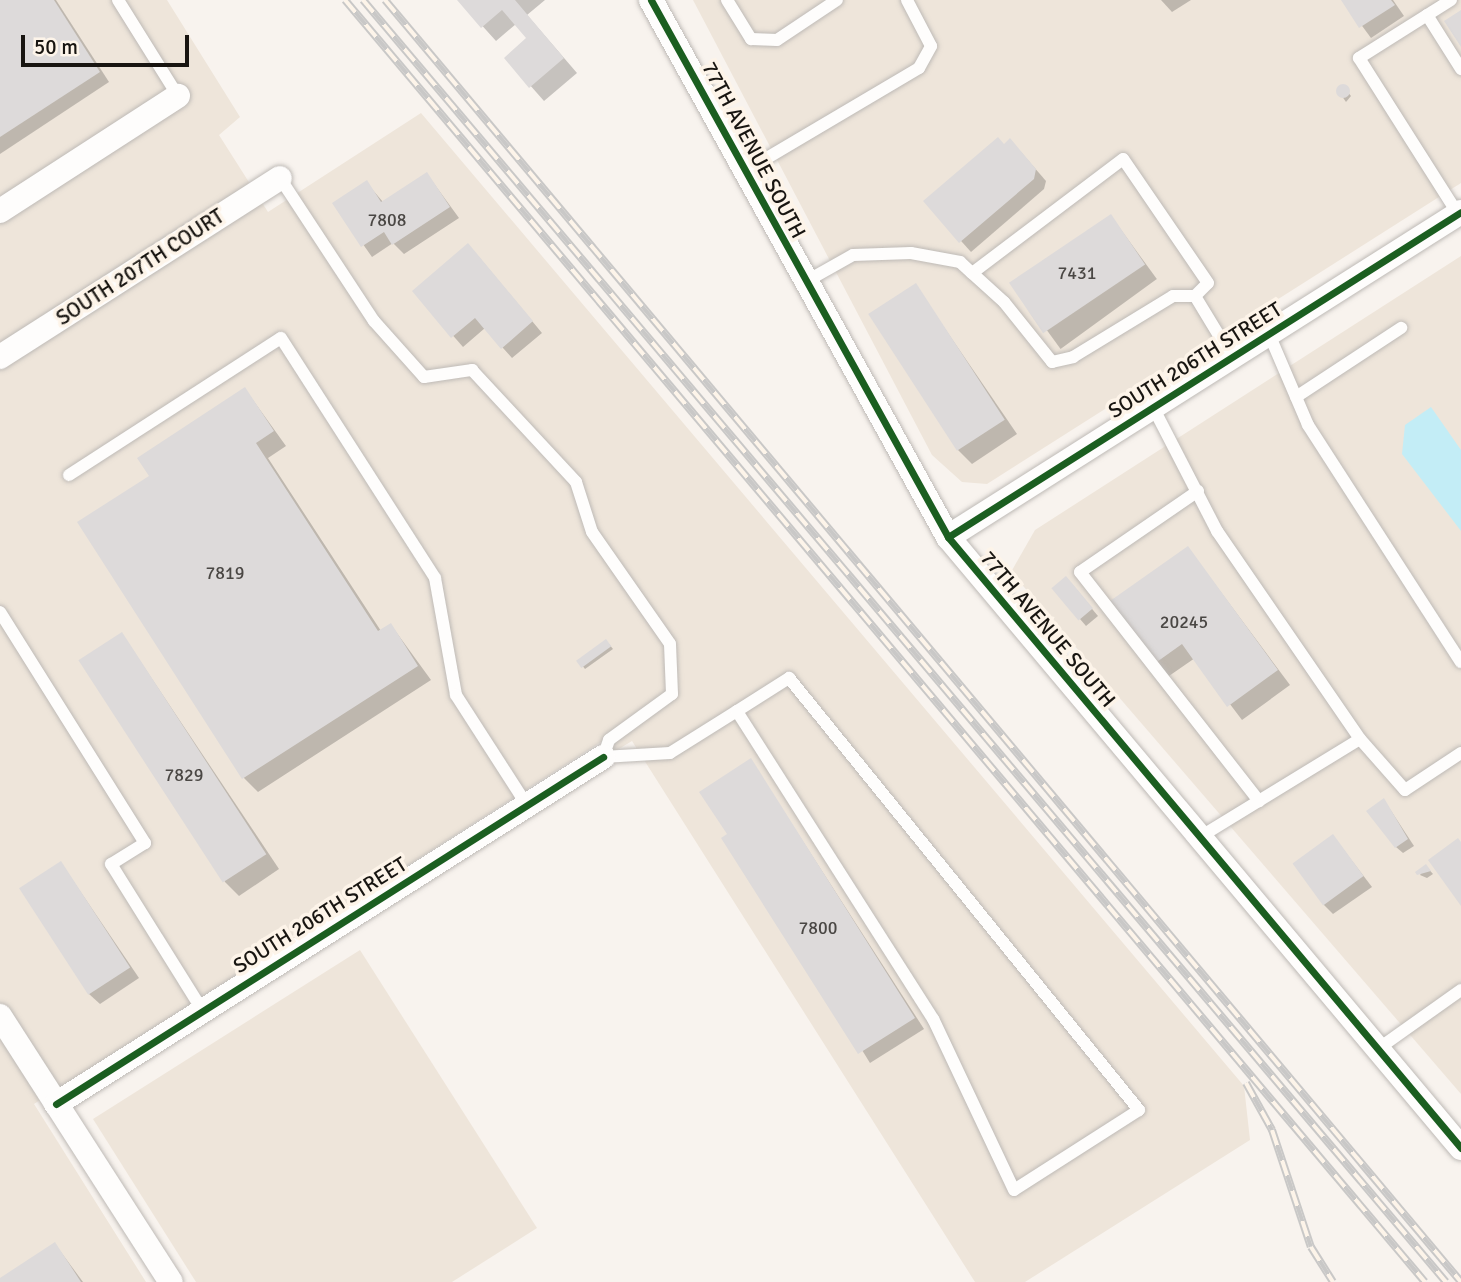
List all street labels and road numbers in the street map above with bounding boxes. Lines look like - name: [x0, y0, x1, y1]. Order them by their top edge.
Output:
- street label: 77TH AVENUE SOUTH: [697, 57, 811, 243]
- street label: SOUTH 207TH COURT: [51, 203, 229, 331]
- street label: SOUTH 206TH STREET: [1104, 296, 1286, 424]
- street label: 77TH AVENUE SOUTH: [975, 546, 1121, 712]
- street label: SOUTH 206TH STREET: [229, 851, 411, 979]

